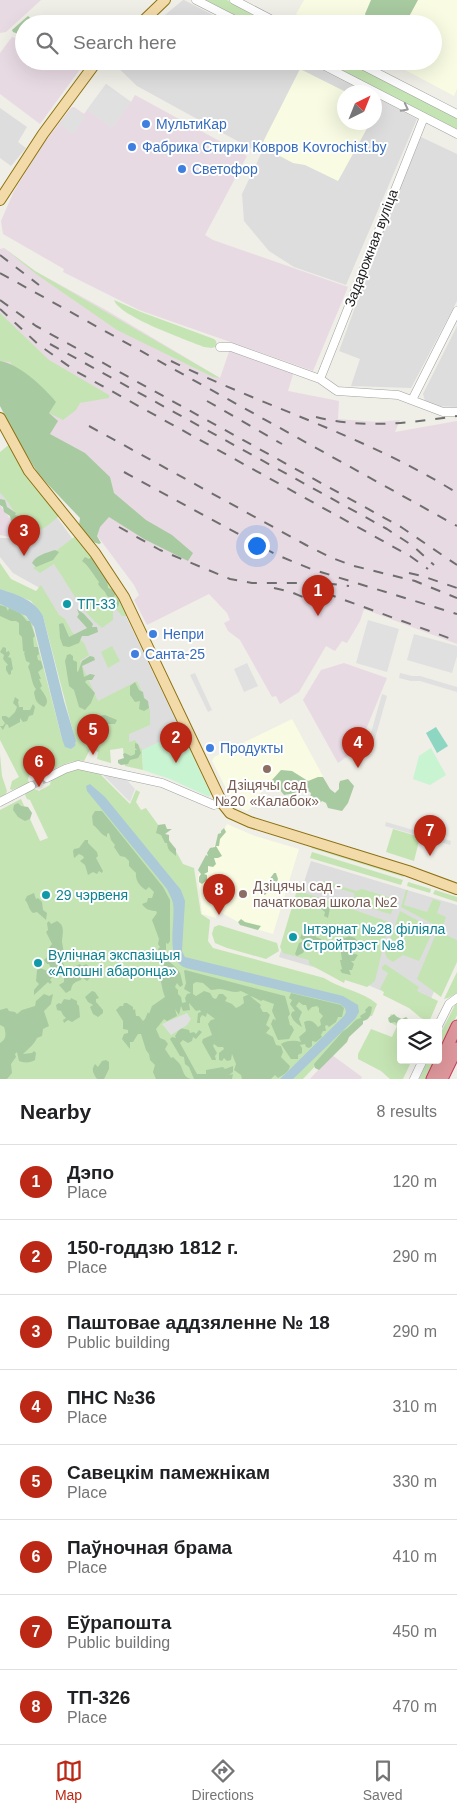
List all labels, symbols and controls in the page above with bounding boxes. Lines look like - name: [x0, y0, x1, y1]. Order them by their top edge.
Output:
- search box: [15, 15, 442, 70]
- icon: search: [33, 29, 61, 57]
- text: Search here: [73, 32, 177, 53]
- north arrow: [337, 85, 382, 130]
- one-way arrow: [400, 102, 409, 112]
- place label: МультиКар: [156, 116, 227, 132]
- marker: МультиКар: [140, 118, 152, 130]
- place label: Фабрика Стирки Ковров Kovrochist.by: [142, 139, 386, 155]
- marker: Фабрика Стирки Ковров Kovrochist.by: [126, 141, 138, 153]
- place label: Светофор: [192, 161, 258, 177]
- marker: Светофор: [176, 163, 188, 175]
- street label: Задарожная вуліца: [341, 187, 401, 309]
- pin: 3: [8, 515, 40, 556]
- your location: [244, 533, 270, 559]
- pin: 1: [302, 575, 334, 616]
- place label: ТП-33: [77, 596, 116, 612]
- marker: ТП-33: [61, 598, 73, 610]
- place label: Непри: [163, 626, 204, 642]
- marker: Непри: [147, 628, 159, 640]
- place label: Санта-25: [145, 646, 205, 662]
- marker: Санта-25: [129, 648, 141, 660]
- pin: 5: [77, 714, 109, 755]
- pin: 2: [160, 722, 192, 763]
- pin: 4: [342, 727, 374, 768]
- place label: Продукты: [220, 740, 283, 756]
- marker: Продукты: [204, 742, 216, 754]
- pin: 6: [23, 746, 55, 787]
- marker: Дзіцячы сад №20 «Калабок»: [261, 763, 273, 775]
- place label: Дзіцячы сад №20 «Калабок»: [215, 777, 319, 809]
- pin: 7: [414, 815, 446, 856]
- pin: 8: [203, 874, 235, 915]
- place label: Дзіцячы сад - пачатковая школа №2: [253, 878, 398, 910]
- place label: 29 чэрвеня: [56, 887, 128, 903]
- marker: Дзіцячы сад - пачатковая школа №2: [237, 888, 249, 900]
- marker: 29 чэрвеня: [40, 889, 52, 901]
- place label: Інтэрнат №28 фiлiяла Стройтрэст №8: [303, 921, 446, 953]
- marker: Інтэрнат №28 фiлiяла Стройтрэст №8: [287, 931, 299, 943]
- place label: Вулічная экспазіцыя «Апошні абаронца»: [48, 947, 180, 979]
- marker: Вулічная экспазіцыя «Апошні абаронца»: [32, 957, 44, 969]
- map controls: [397, 1019, 442, 1064]
- button: layers: [397, 1019, 442, 1064]
- text: Nearby: [20, 1100, 91, 1123]
- text: 8 results: [377, 1103, 437, 1120]
- text: Дэпо: [67, 1162, 114, 1183]
- text: 1: [32, 1173, 40, 1190]
- text: 120 m: [393, 1173, 437, 1190]
- text: Place: [67, 1184, 107, 1201]
- text: 150-годдзю 1812 г.: [67, 1237, 238, 1258]
- text: 2: [32, 1248, 40, 1265]
- text: 290 m: [393, 1248, 437, 1265]
- text: Place: [67, 1259, 107, 1276]
- text: Паштовае аддзяленне № 18: [67, 1312, 330, 1333]
- text: 3: [32, 1323, 40, 1340]
- text: 290 m: [393, 1323, 437, 1340]
- text: Public building: [67, 1334, 170, 1351]
- text: ПНС №36: [67, 1387, 156, 1408]
- text: 4: [32, 1398, 40, 1415]
- text: 310 m: [393, 1398, 437, 1415]
- text: Place: [67, 1409, 107, 1426]
- text: Савецкім памежнікам: [67, 1462, 270, 1483]
- text: 5: [32, 1473, 40, 1490]
- text: 330 m: [393, 1473, 437, 1490]
- text: Place: [67, 1484, 107, 1501]
- text: Паўночная брама: [67, 1537, 232, 1558]
- text: 6: [32, 1548, 40, 1565]
- text: 410 m: [393, 1548, 437, 1565]
- text: Place: [67, 1559, 107, 1576]
- text: Еўрапошта: [67, 1612, 171, 1633]
- text: 7: [32, 1623, 40, 1640]
- text: 450 m: [393, 1623, 437, 1640]
- text: Public building: [67, 1634, 170, 1651]
- text: ТП-326: [67, 1687, 130, 1708]
- text: 8: [32, 1698, 40, 1715]
- text: 470 m: [393, 1698, 437, 1715]
- text: Place: [67, 1709, 107, 1726]
- tab: Map: [55, 1757, 83, 1803]
- tab: Directions: [192, 1757, 254, 1803]
- tab: Saved: [363, 1757, 402, 1803]

